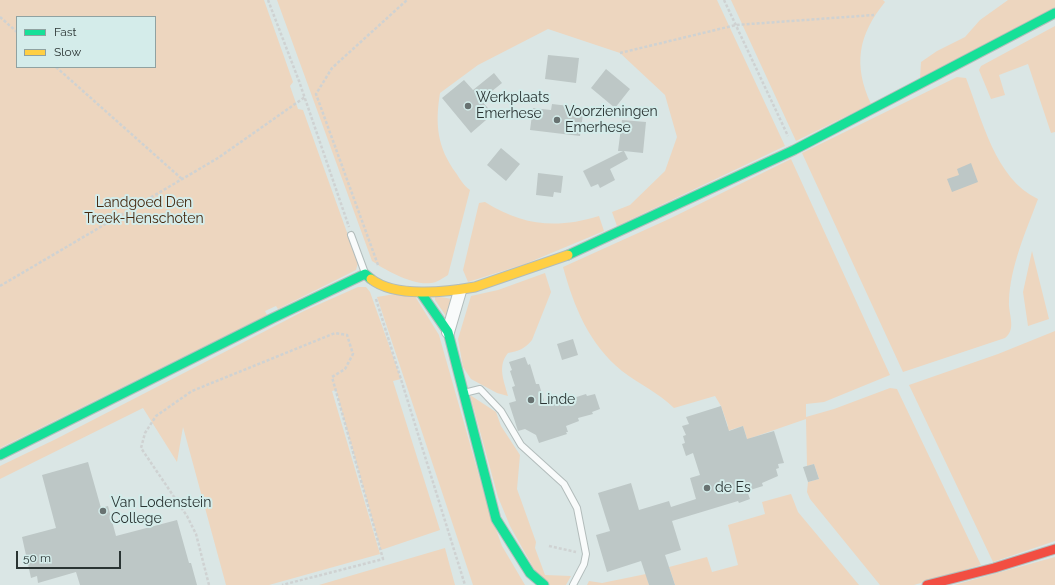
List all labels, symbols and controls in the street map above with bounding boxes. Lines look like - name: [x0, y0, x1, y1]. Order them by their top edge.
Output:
- legend: [16, 16, 156, 68]
- text: Fast: [54, 25, 77, 39]
- text: Slow: [54, 45, 81, 59]
- place label: Werkplaats Emerhese: [476, 90, 549, 122]
- marker: Werkplaats Emerhese: [463, 101, 473, 111]
- place label: Voorzieningen Emerhese: [565, 104, 658, 136]
- marker: Voorzieningen Emerhese: [552, 115, 562, 125]
- park label: Landgoed Den Treek-Henschoten: [84, 195, 204, 228]
- place label: Linde: [539, 392, 575, 408]
- marker: Linde: [526, 395, 536, 405]
- place label: de Es: [715, 480, 751, 496]
- marker: de Es: [702, 483, 712, 493]
- place label: Van Lodenstein College: [111, 495, 211, 528]
- marker: Van Lodenstein College: [98, 506, 108, 516]
- scale bar: [18, 543, 123, 569]
- text: 50 m: [23, 551, 51, 565]

